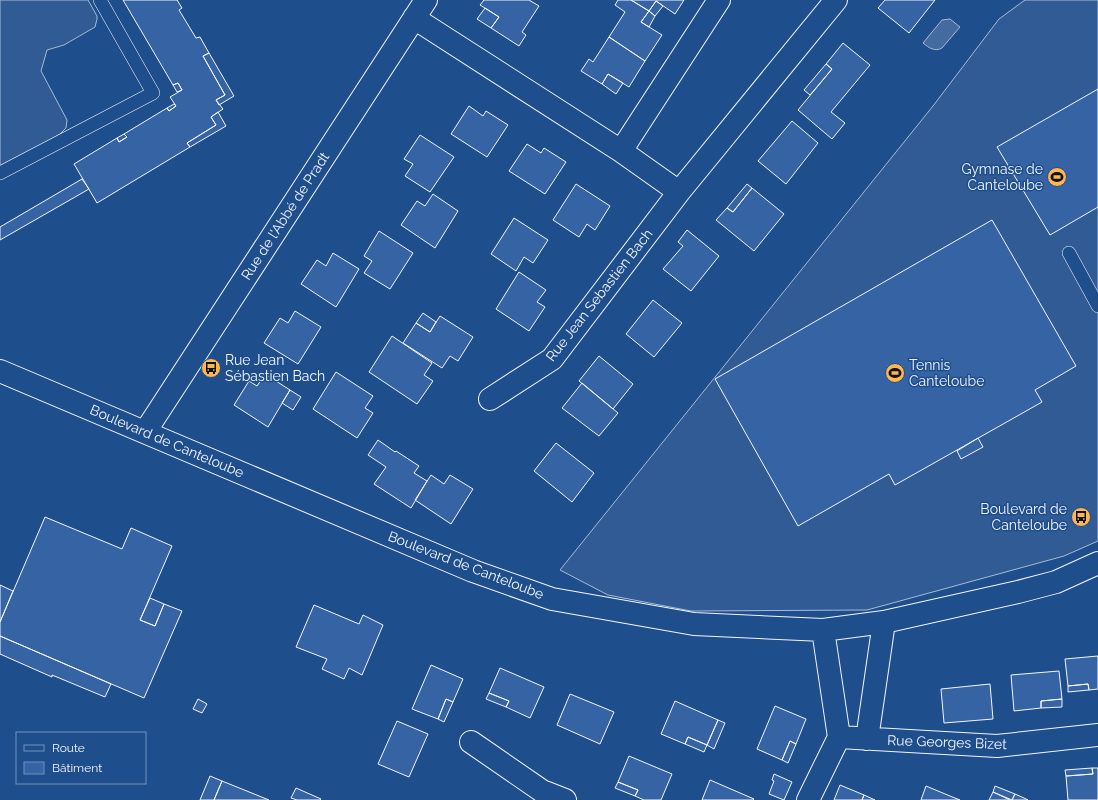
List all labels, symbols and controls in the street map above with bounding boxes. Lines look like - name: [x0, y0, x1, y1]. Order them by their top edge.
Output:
- street label: Rue de l'Abbé de Pradt: [238, 149, 332, 283]
- place label: Gymnase de Canteloube: [961, 161, 1043, 193]
- sports icon: Gymnase de Canteloube: [1046, 166, 1068, 188]
- street label: Rue Jean Sebastien Bach: [542, 226, 656, 364]
- place label: Rue Jean Sébastien Bach: [225, 352, 325, 384]
- bus stop icon: Rue Jean Sébastien Bach: [200, 357, 222, 379]
- place label: Tennis Canteloube: [909, 357, 984, 389]
- sports icon: Tennis Canteloube: [884, 362, 906, 384]
- street label: Boulevard de Canteloube: [88, 401, 246, 481]
- place label: Boulevard de Canteloube: [980, 501, 1067, 533]
- bus stop icon: Boulevard de Canteloube: [1070, 506, 1092, 528]
- street label: Boulevard de Canteloube: [386, 528, 546, 602]
- legend: [16, 732, 146, 784]
- street label: Rue Georges Bizet: [887, 732, 1007, 752]
- text: Route: [52, 741, 85, 755]
- text: Bâtiment: [52, 761, 102, 775]

